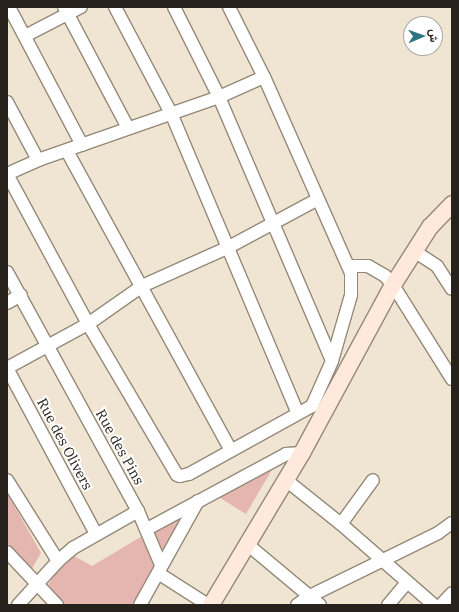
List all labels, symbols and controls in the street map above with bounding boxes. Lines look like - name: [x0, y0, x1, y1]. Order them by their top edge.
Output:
- north arrow: [403, 16, 443, 56]
- text: ش: [427, 29, 441, 42]
- street label: Rue des Olivers: [34, 395, 96, 493]
- street label: Rue des Pins: [92, 406, 148, 488]

